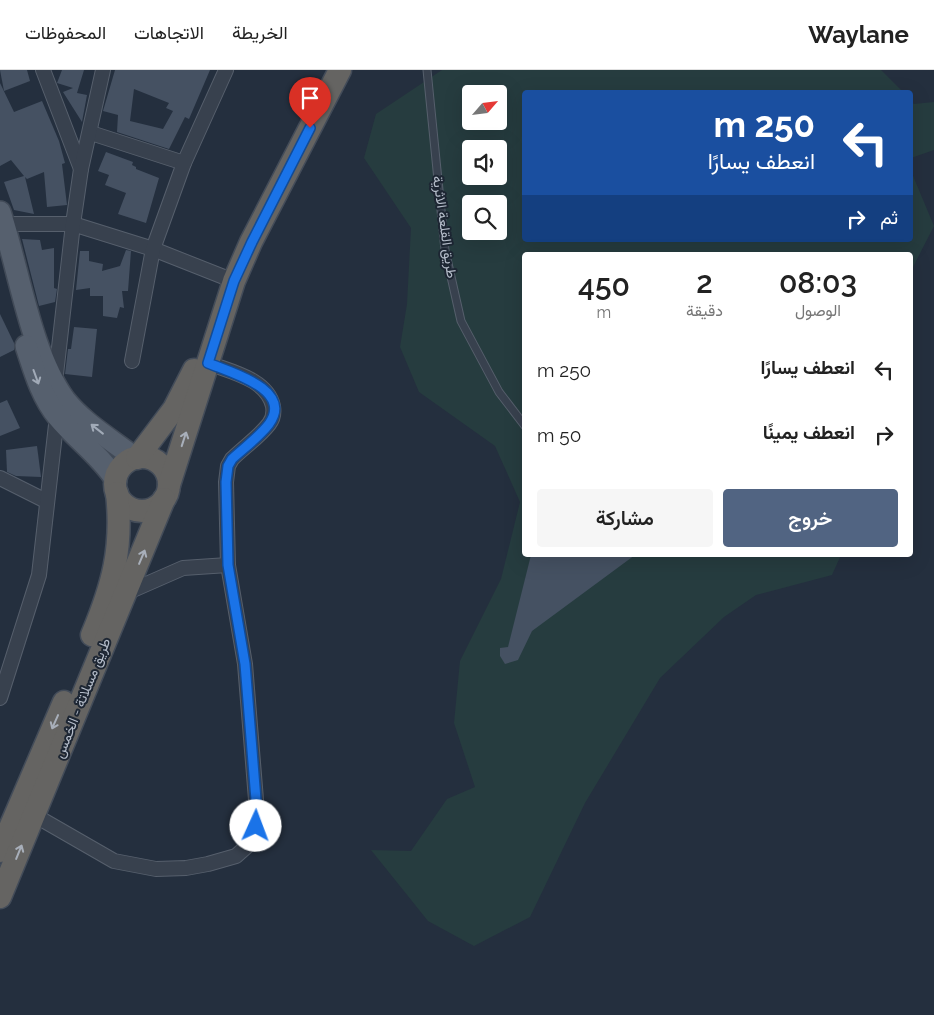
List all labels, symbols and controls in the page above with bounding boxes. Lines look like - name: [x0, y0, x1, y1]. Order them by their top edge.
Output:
- text: Waylane: [808, 20, 909, 49]
- text: المحفوظات: [25, 22, 106, 43]
- text: الاتجاهات: [134, 22, 204, 43]
- text: الخريطة: [232, 22, 288, 43]
- pin: [289, 77, 331, 128]
- icon: arrive: [296, 84, 324, 112]
- north arrow: [462, 85, 508, 130]
- map controls: [462, 85, 507, 240]
- text: 250 m: [713, 104, 815, 145]
- icon: left: [833, 110, 898, 175]
- button: sound: [462, 140, 507, 185]
- text: انعطف يسارًا: [708, 148, 815, 174]
- street label: طريق القلعة الاثرية: [429, 175, 460, 279]
- button: search: [462, 195, 507, 240]
- icon: right: [842, 205, 870, 233]
- text: ثم: [880, 206, 898, 228]
- text: 2: [696, 265, 713, 300]
- text: 08:03: [779, 265, 857, 300]
- text: 450: [578, 268, 630, 303]
- text: دقيقة: [686, 301, 723, 320]
- text: الوصول: [795, 301, 841, 320]
- text: m: [597, 303, 611, 322]
- text: انعطف يسارًا: [761, 356, 855, 378]
- icon: left: [870, 356, 898, 384]
- text: 250 m: [537, 359, 591, 381]
- one-way arrow: [32, 369, 41, 385]
- text: انعطف يمينًا: [763, 421, 855, 443]
- icon: right: [870, 421, 898, 449]
- one-way arrow: [91, 423, 104, 434]
- text: 50 m: [537, 424, 581, 446]
- one-way arrow: [179, 431, 189, 447]
- button: مشاركة: [537, 489, 713, 547]
- button: خروج: [723, 489, 898, 547]
- one-way arrow: [138, 550, 148, 565]
- street label: طريق مسلاتة - الخمس: [51, 636, 114, 761]
- one-way arrow: [49, 714, 59, 729]
- position arrow: [229, 799, 281, 851]
- one-way arrow: [14, 845, 24, 860]

